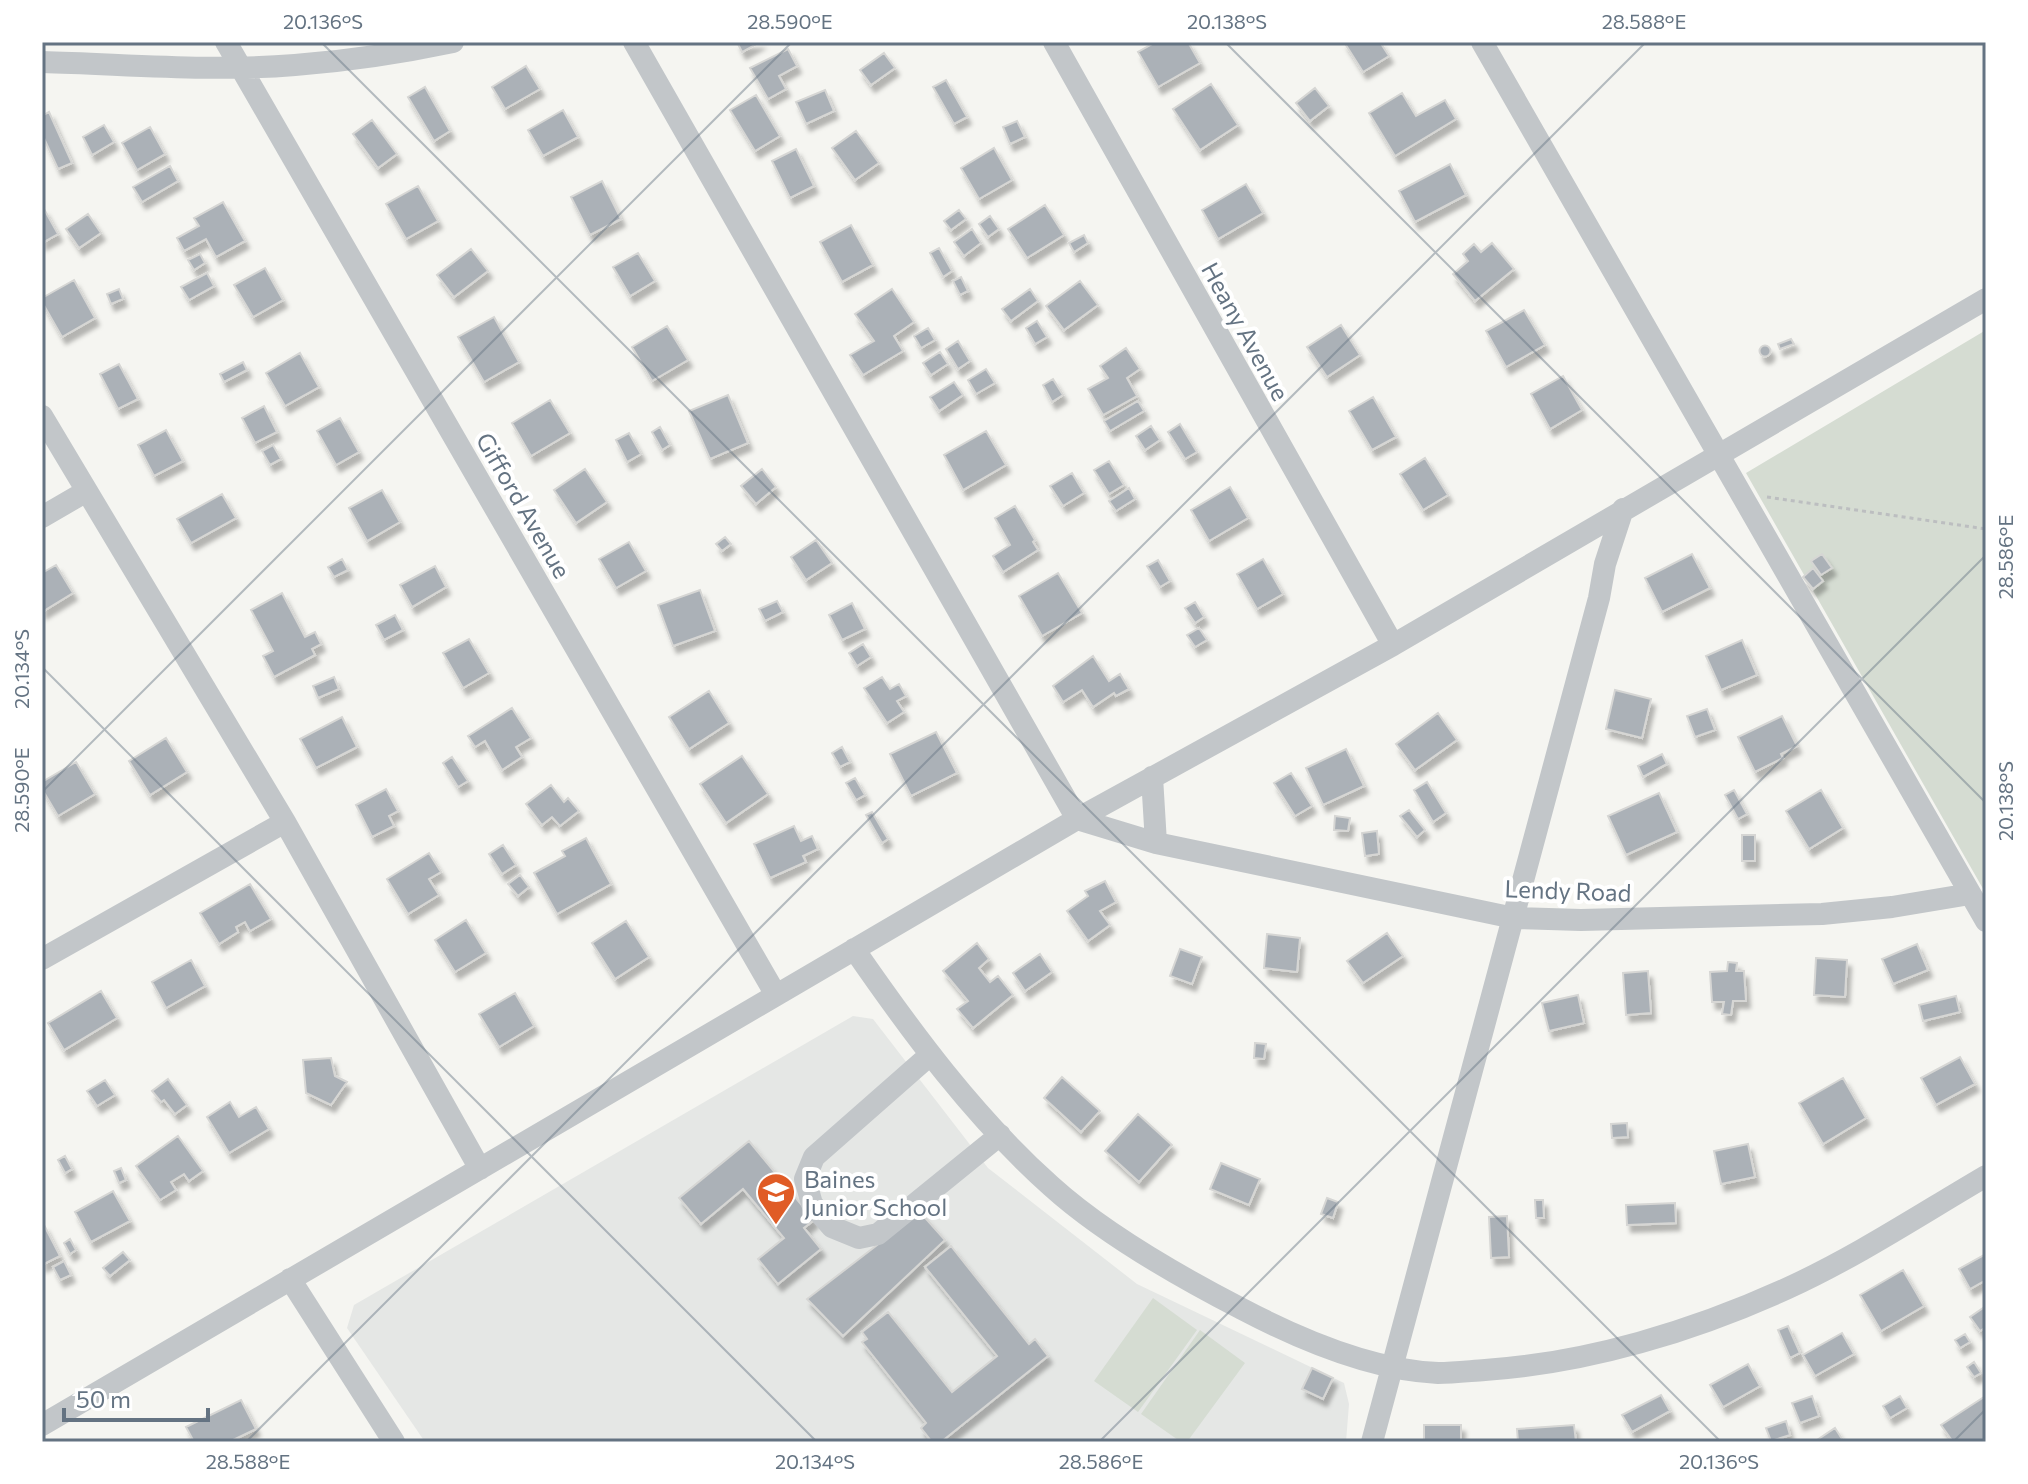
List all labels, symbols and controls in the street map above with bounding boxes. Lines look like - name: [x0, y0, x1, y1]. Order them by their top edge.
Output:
- text: 20.136°S: [283, 9, 363, 33]
- text: 28.590°E: [747, 9, 833, 33]
- text: 20.138°S: [1187, 9, 1267, 33]
- text: 28.588°E: [1602, 9, 1686, 33]
- street label: Heany Avenue: [1196, 257, 1296, 405]
- street label: Gifford Avenue: [471, 427, 577, 583]
- text: 28.586°E: [1993, 515, 2017, 599]
- text: 20.134°S: [9, 629, 33, 709]
- text: 28.590°E: [9, 747, 33, 833]
- text: 20.138°S: [1993, 761, 2017, 841]
- street label: Lendy Road: [1504, 873, 1632, 907]
- place label: Baines Junior School: [804, 1164, 947, 1221]
- school or university icon: Baines Junior School: [755, 1171, 797, 1226]
- scale bar: [64, 1372, 208, 1422]
- text: 50 m: [76, 1384, 131, 1413]
- text: 28.588°E: [206, 1449, 290, 1473]
- text: 20.134°S: [775, 1449, 855, 1473]
- text: 28.586°E: [1059, 1449, 1143, 1473]
- text: 20.136°S: [1679, 1449, 1759, 1473]

